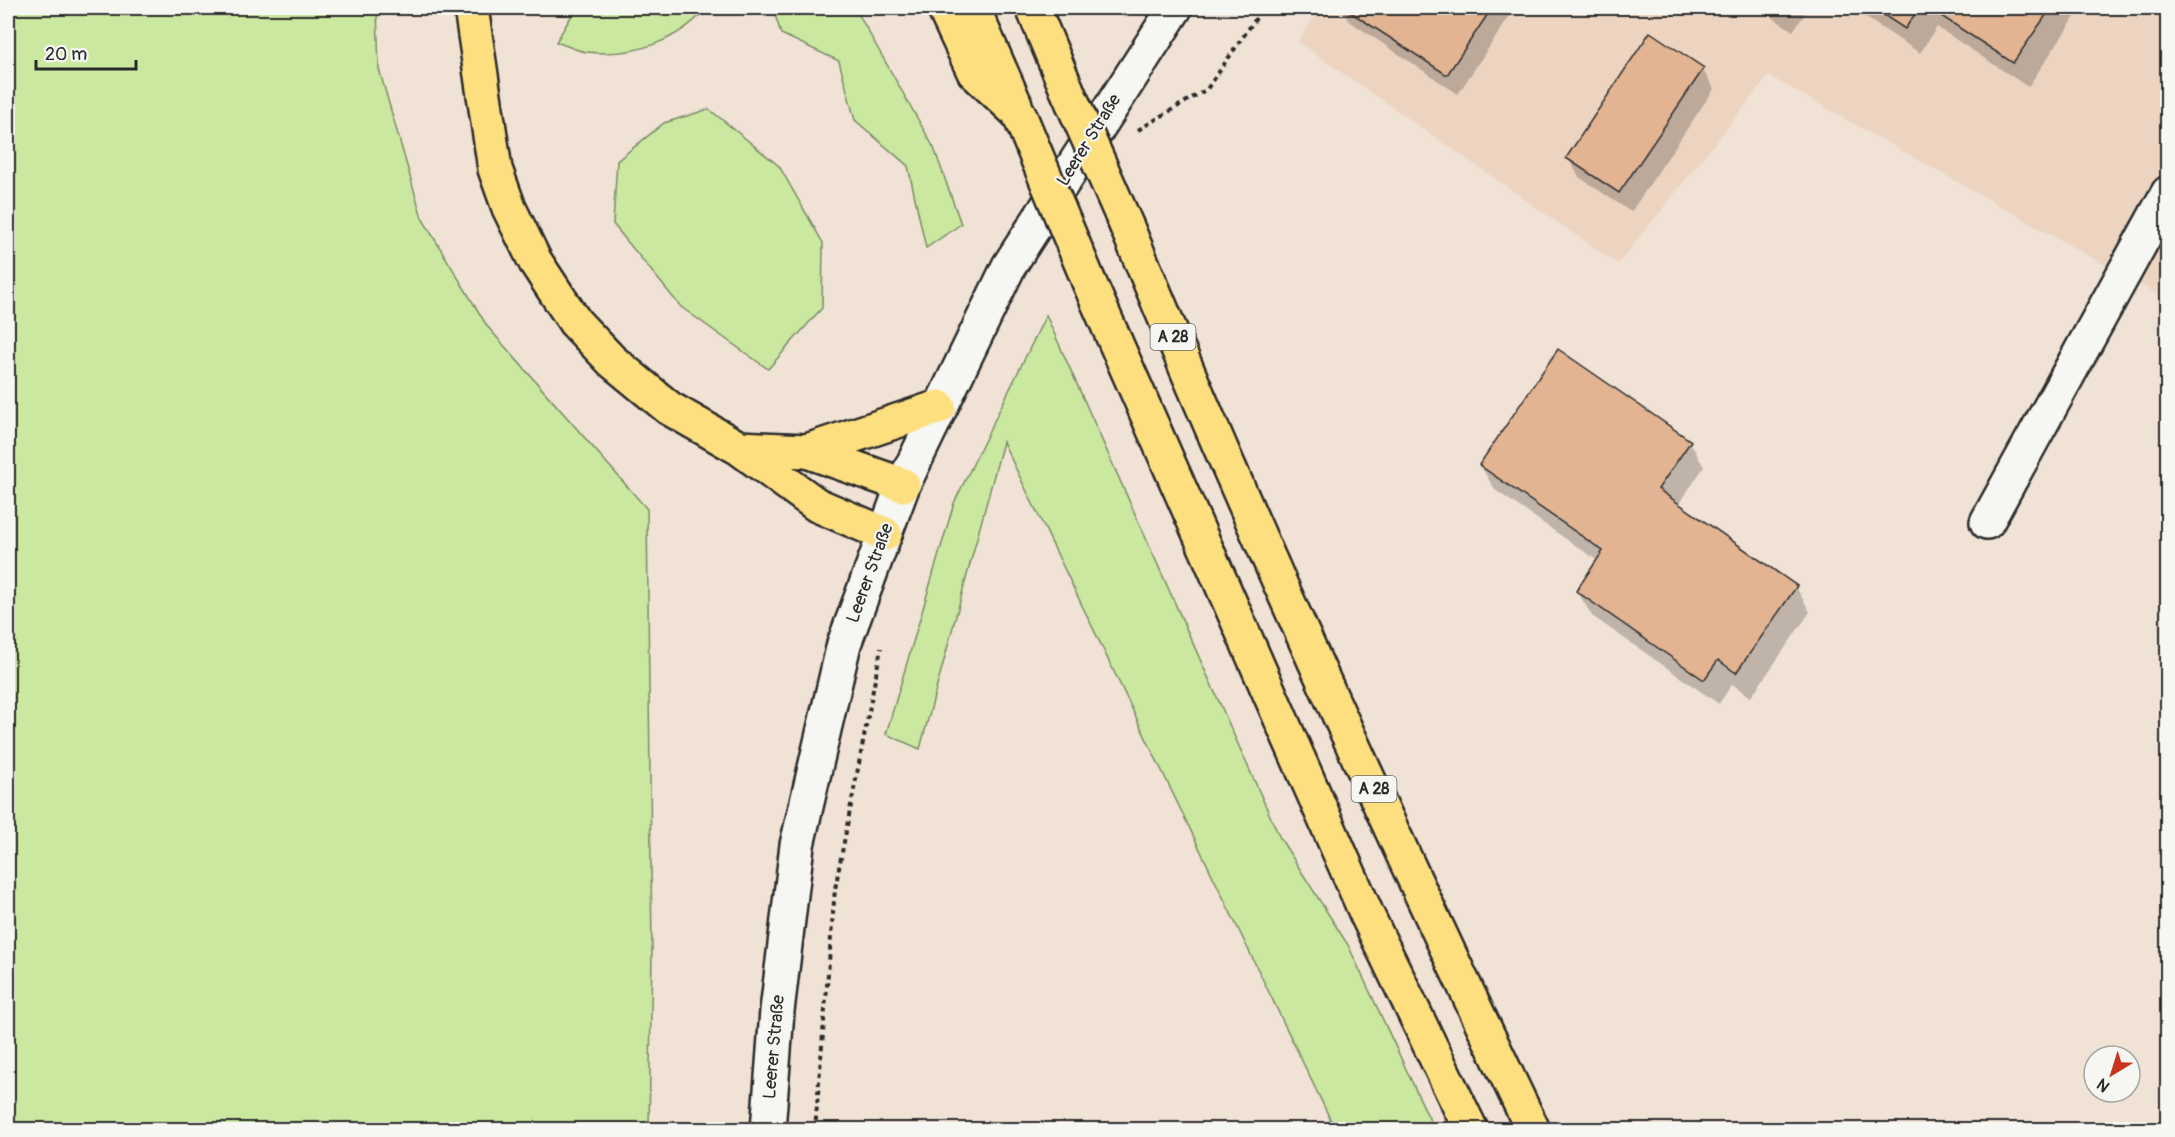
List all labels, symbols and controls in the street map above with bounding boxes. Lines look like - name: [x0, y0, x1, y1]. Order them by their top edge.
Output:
- scale bar: [36, 33, 136, 71]
- text: 20 m: [45, 43, 87, 66]
- street label: Leerer Straße: [1052, 90, 1126, 190]
- road number: A 28: [1150, 324, 1196, 350]
- street label: Leerer Straße: [841, 520, 899, 626]
- road number: A 28: [1352, 776, 1396, 802]
- street label: Leerer Straße: [758, 994, 790, 1100]
- north arrow: [2082, 1044, 2142, 1104]
- text: N: [2093, 1074, 2114, 1096]

